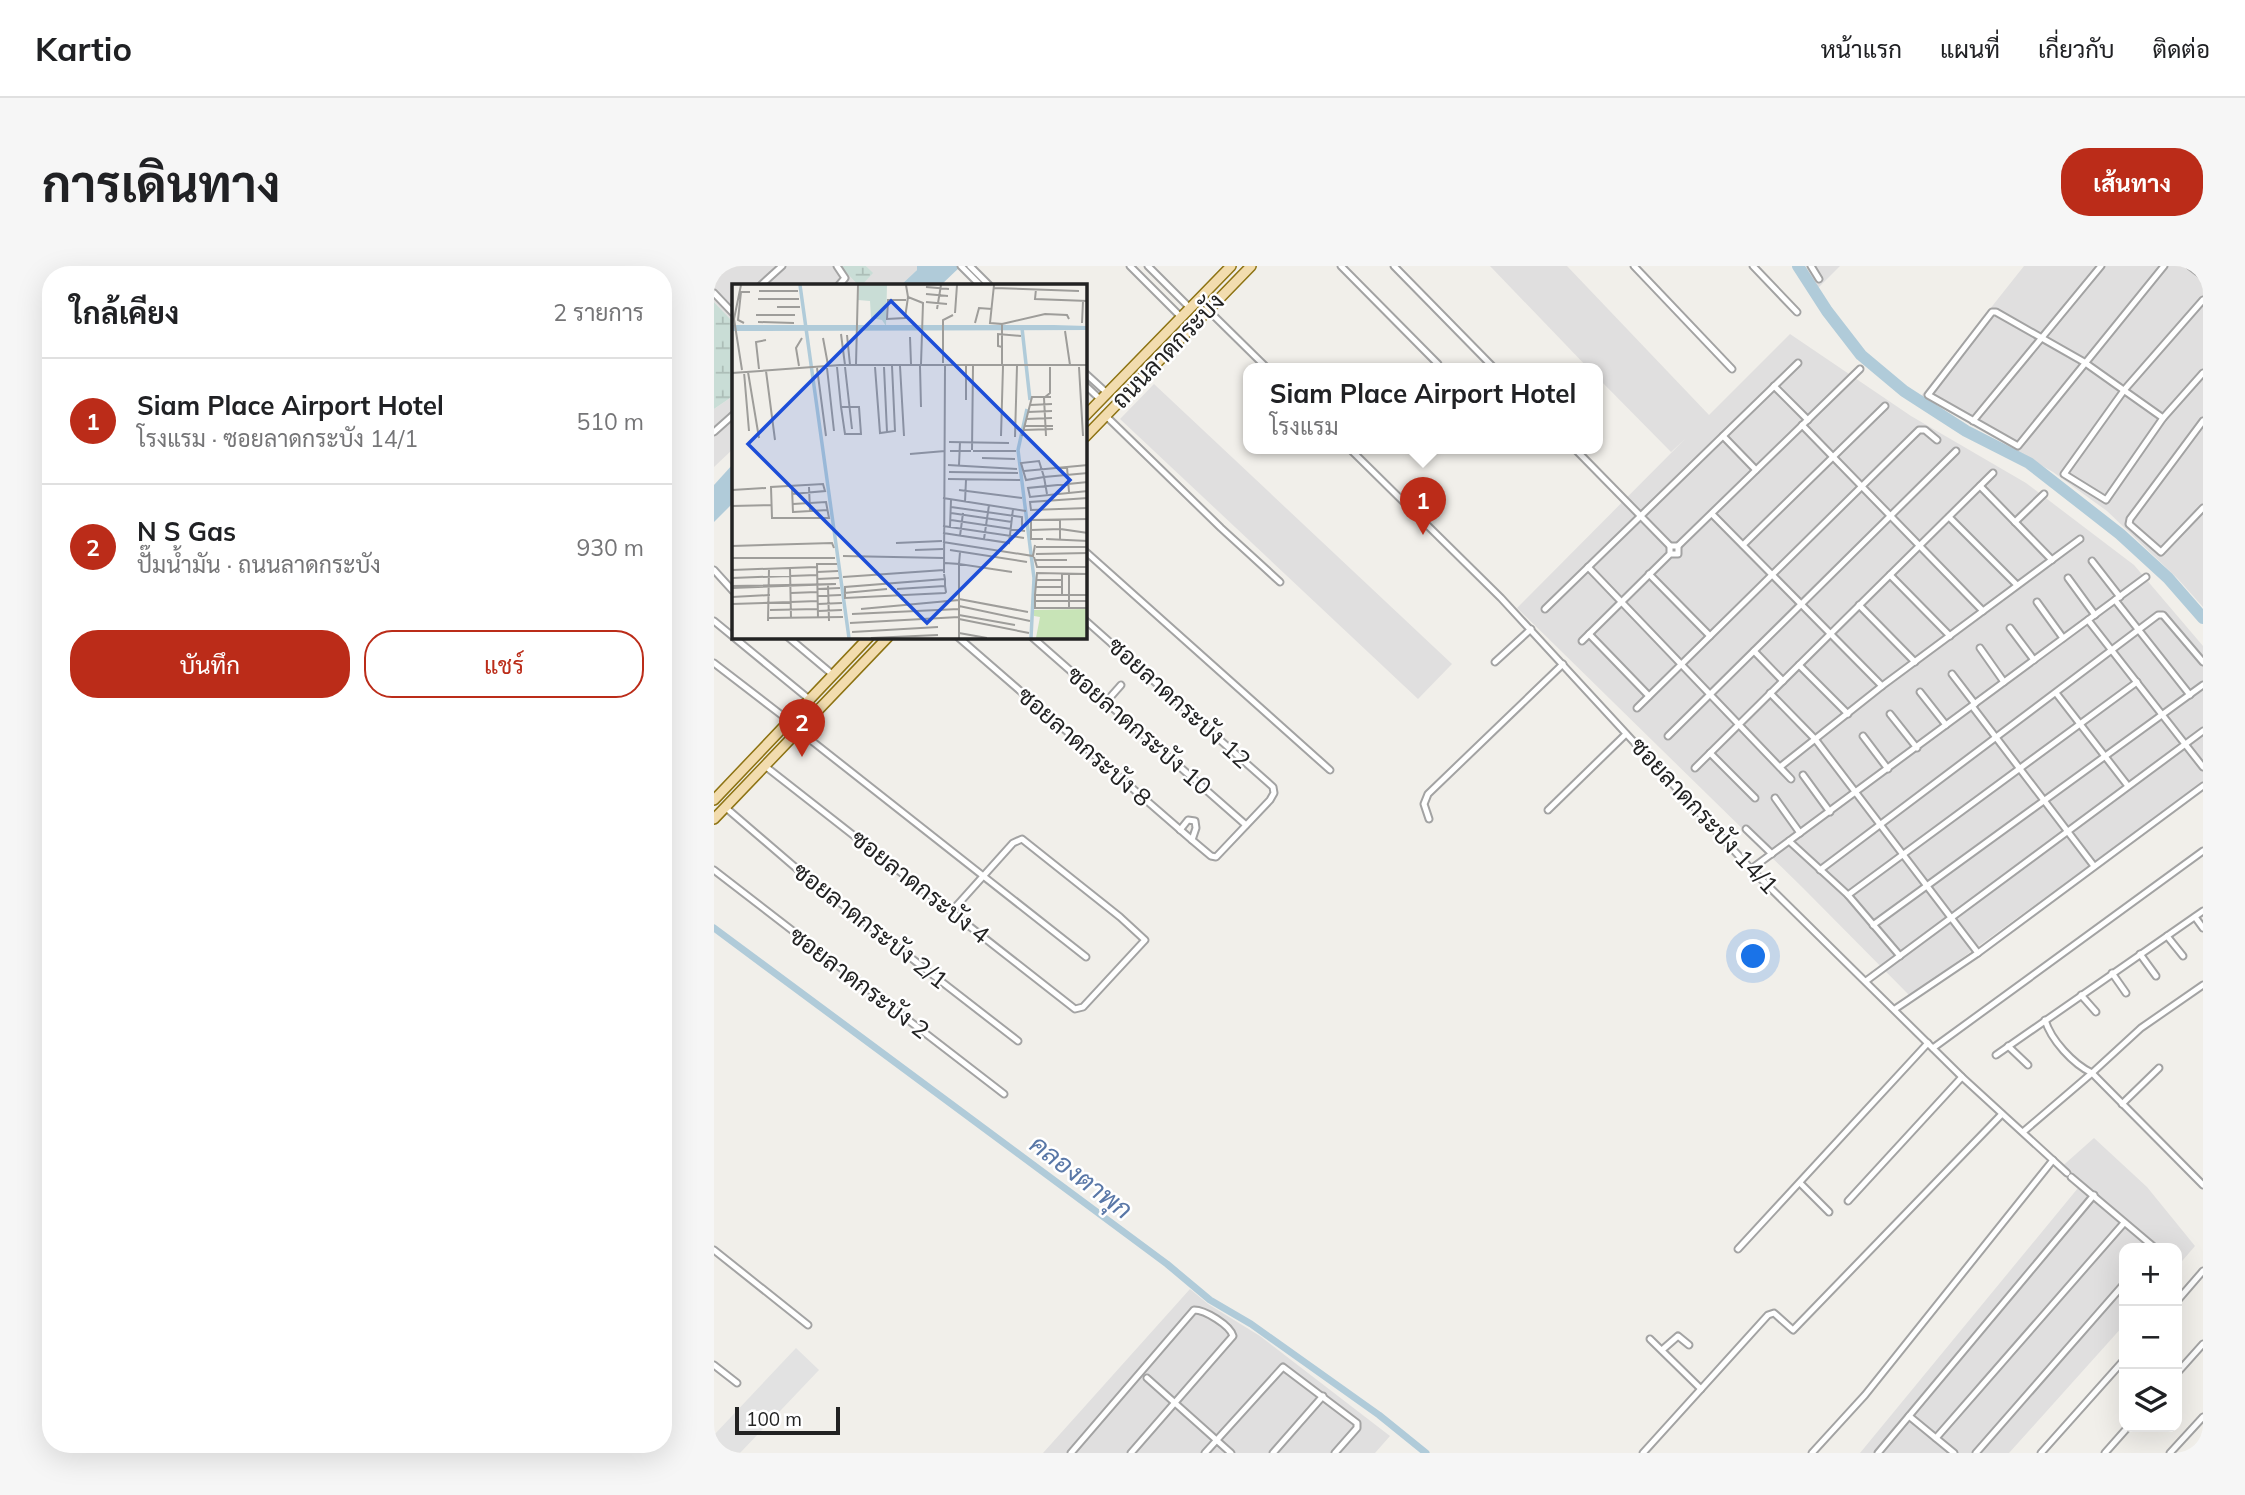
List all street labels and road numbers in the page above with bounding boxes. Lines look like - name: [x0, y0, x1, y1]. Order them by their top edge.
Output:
- street label: ถนนลาดกระบัง: [1105, 286, 1230, 414]
- street label: ซอยลาดกระบัง 12: [1102, 630, 1257, 774]
- street label: ซอยลาดกระบัง 10: [1061, 659, 1218, 801]
- street label: ซอยลาดกระบัง 8: [1012, 680, 1158, 813]
- street label: ซอยลาดกระบัง 14/1: [1624, 731, 1785, 900]
- street label: ซอยลาดกระบัง 4: [845, 823, 996, 950]
- street label: ซอยลาดกระบัง 2/1: [787, 856, 953, 996]
- street label: ซอยลาดกระบัง 2: [783, 921, 935, 1045]

